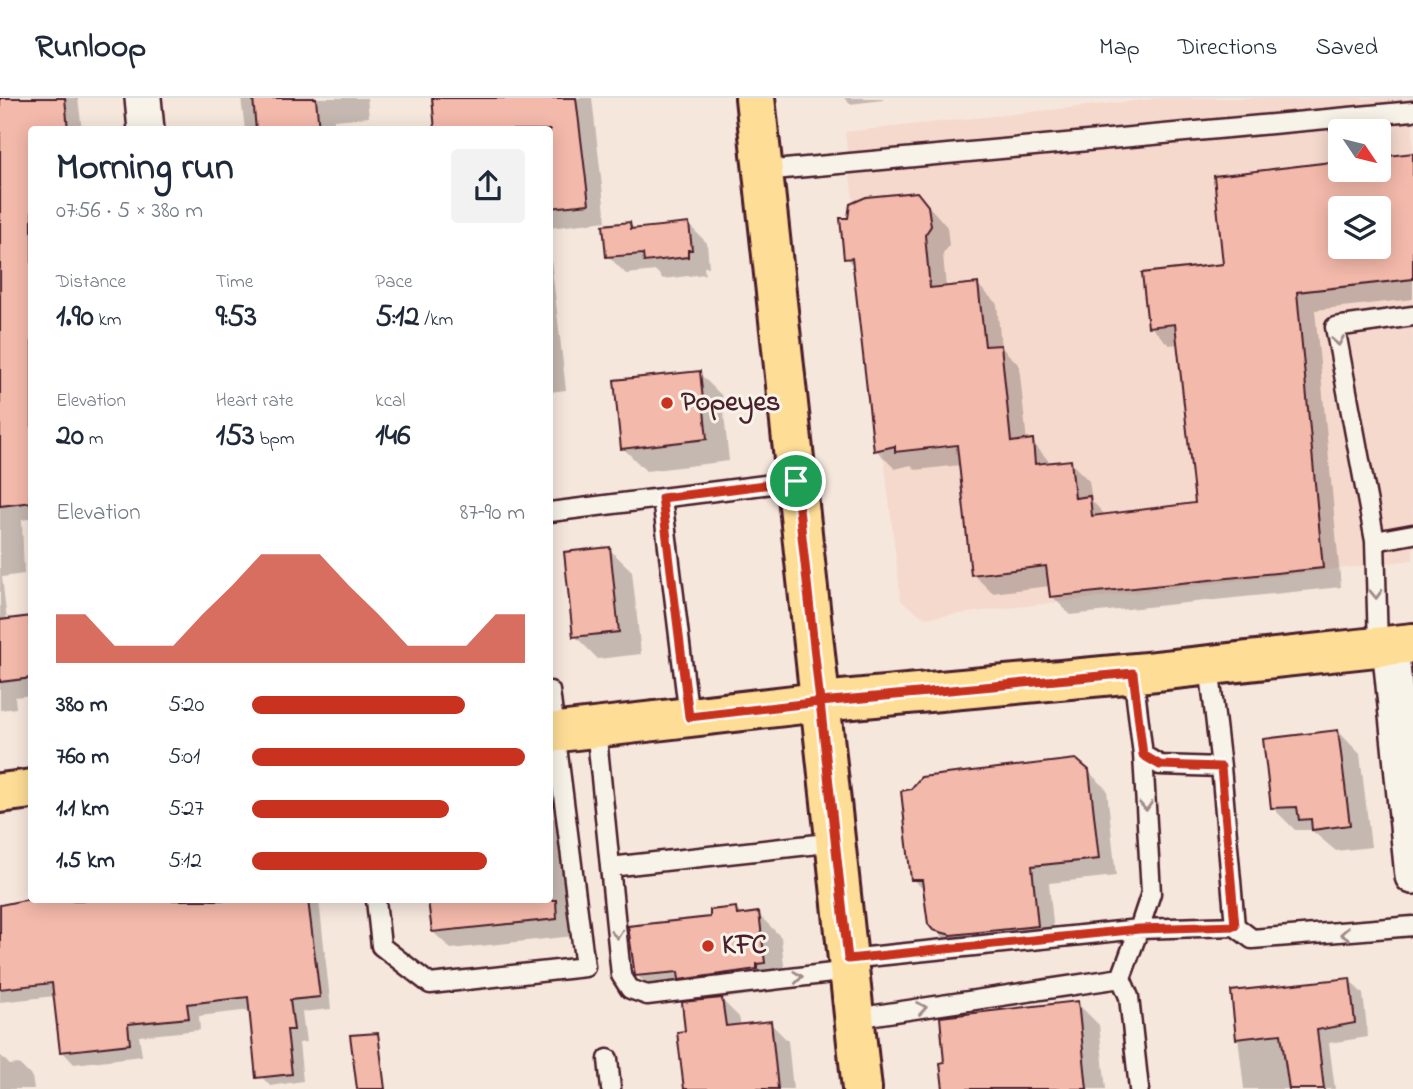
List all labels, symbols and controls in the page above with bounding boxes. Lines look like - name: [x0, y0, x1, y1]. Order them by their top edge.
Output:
- text: Runloop: [35, 24, 146, 72]
- text: Map: [1099, 31, 1140, 66]
- text: Directions: [1178, 31, 1277, 66]
- text: Saved: [1315, 31, 1378, 66]
- north arrow: [1328, 119, 1391, 182]
- map controls: [1328, 119, 1391, 259]
- text: Morning run: [56, 141, 234, 197]
- button: share: [451, 149, 525, 223]
- text: 07:56 · 5 × 380 m: [56, 195, 203, 228]
- button: layers: [1328, 196, 1391, 259]
- text: Distance: [56, 269, 126, 296]
- text: Time: [216, 269, 253, 296]
- text: Pace: [375, 269, 412, 296]
- text: 1.90: [56, 296, 94, 340]
- text: 9:53: [216, 296, 257, 340]
- text: 5:12: [375, 296, 420, 340]
- text: km: [94, 307, 121, 334]
- text: /km: [420, 307, 453, 334]
- one-way arrow: [1329, 335, 1344, 347]
- place label: Popeyes: [681, 383, 780, 424]
- text: Elevation: [56, 388, 126, 415]
- text: Heart rate: [216, 388, 294, 415]
- text: kcal: [375, 388, 406, 415]
- marker: Popeyes: [659, 395, 675, 411]
- text: 20: [56, 415, 84, 459]
- text: 153: [216, 415, 255, 459]
- text: 146: [375, 415, 410, 459]
- text: m: [84, 426, 103, 453]
- text: bpm: [255, 426, 295, 453]
- pin: [766, 451, 826, 511]
- icon: arrive: [777, 462, 815, 500]
- text: Elevation: [56, 497, 141, 530]
- text: 87–90 m: [460, 497, 525, 530]
- one-way arrow: [1369, 589, 1384, 600]
- text: 380 m: [56, 689, 108, 722]
- text: 5:20: [168, 689, 204, 722]
- text: 760 m: [56, 741, 109, 774]
- text: 5:01: [168, 741, 200, 774]
- text: 1.1 km: [56, 793, 109, 826]
- text: 5:27: [168, 793, 204, 826]
- one-way arrow: [1138, 801, 1153, 812]
- text: 1.5 km: [56, 845, 115, 878]
- text: 5:12: [168, 845, 202, 878]
- place label: KFC: [722, 926, 767, 967]
- one-way arrow: [1339, 926, 1350, 941]
- one-way arrow: [610, 929, 625, 940]
- marker: KFC: [700, 938, 716, 954]
- one-way arrow: [792, 969, 804, 984]
- one-way arrow: [916, 1001, 928, 1016]

